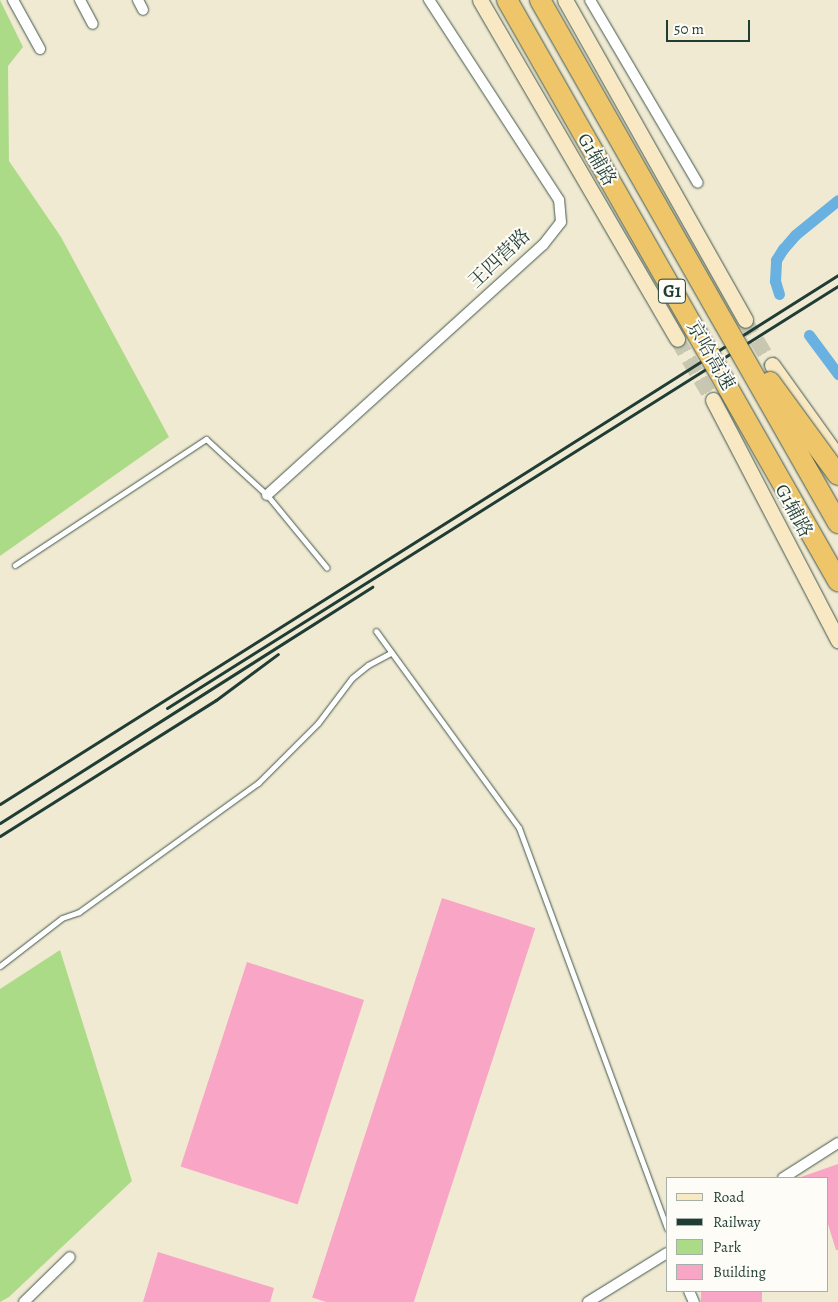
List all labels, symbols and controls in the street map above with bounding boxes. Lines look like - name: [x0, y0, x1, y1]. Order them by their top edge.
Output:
- scale bar: [668, 10, 752, 42]
- text: 50 m: [674, 19, 704, 39]
- street label: G1辅路: [572, 130, 620, 190]
- street label: 王四营路: [464, 225, 536, 293]
- road number: G1: [657, 276, 687, 306]
- street label: 京哈高速: [681, 317, 739, 395]
- street label: G1辅路: [770, 480, 816, 542]
- legend: [666, 1177, 828, 1292]
- text: Road: [713, 1187, 744, 1207]
- text: Railway: [713, 1212, 760, 1232]
- text: Park: [713, 1237, 741, 1257]
- text: Building: [713, 1262, 766, 1282]

